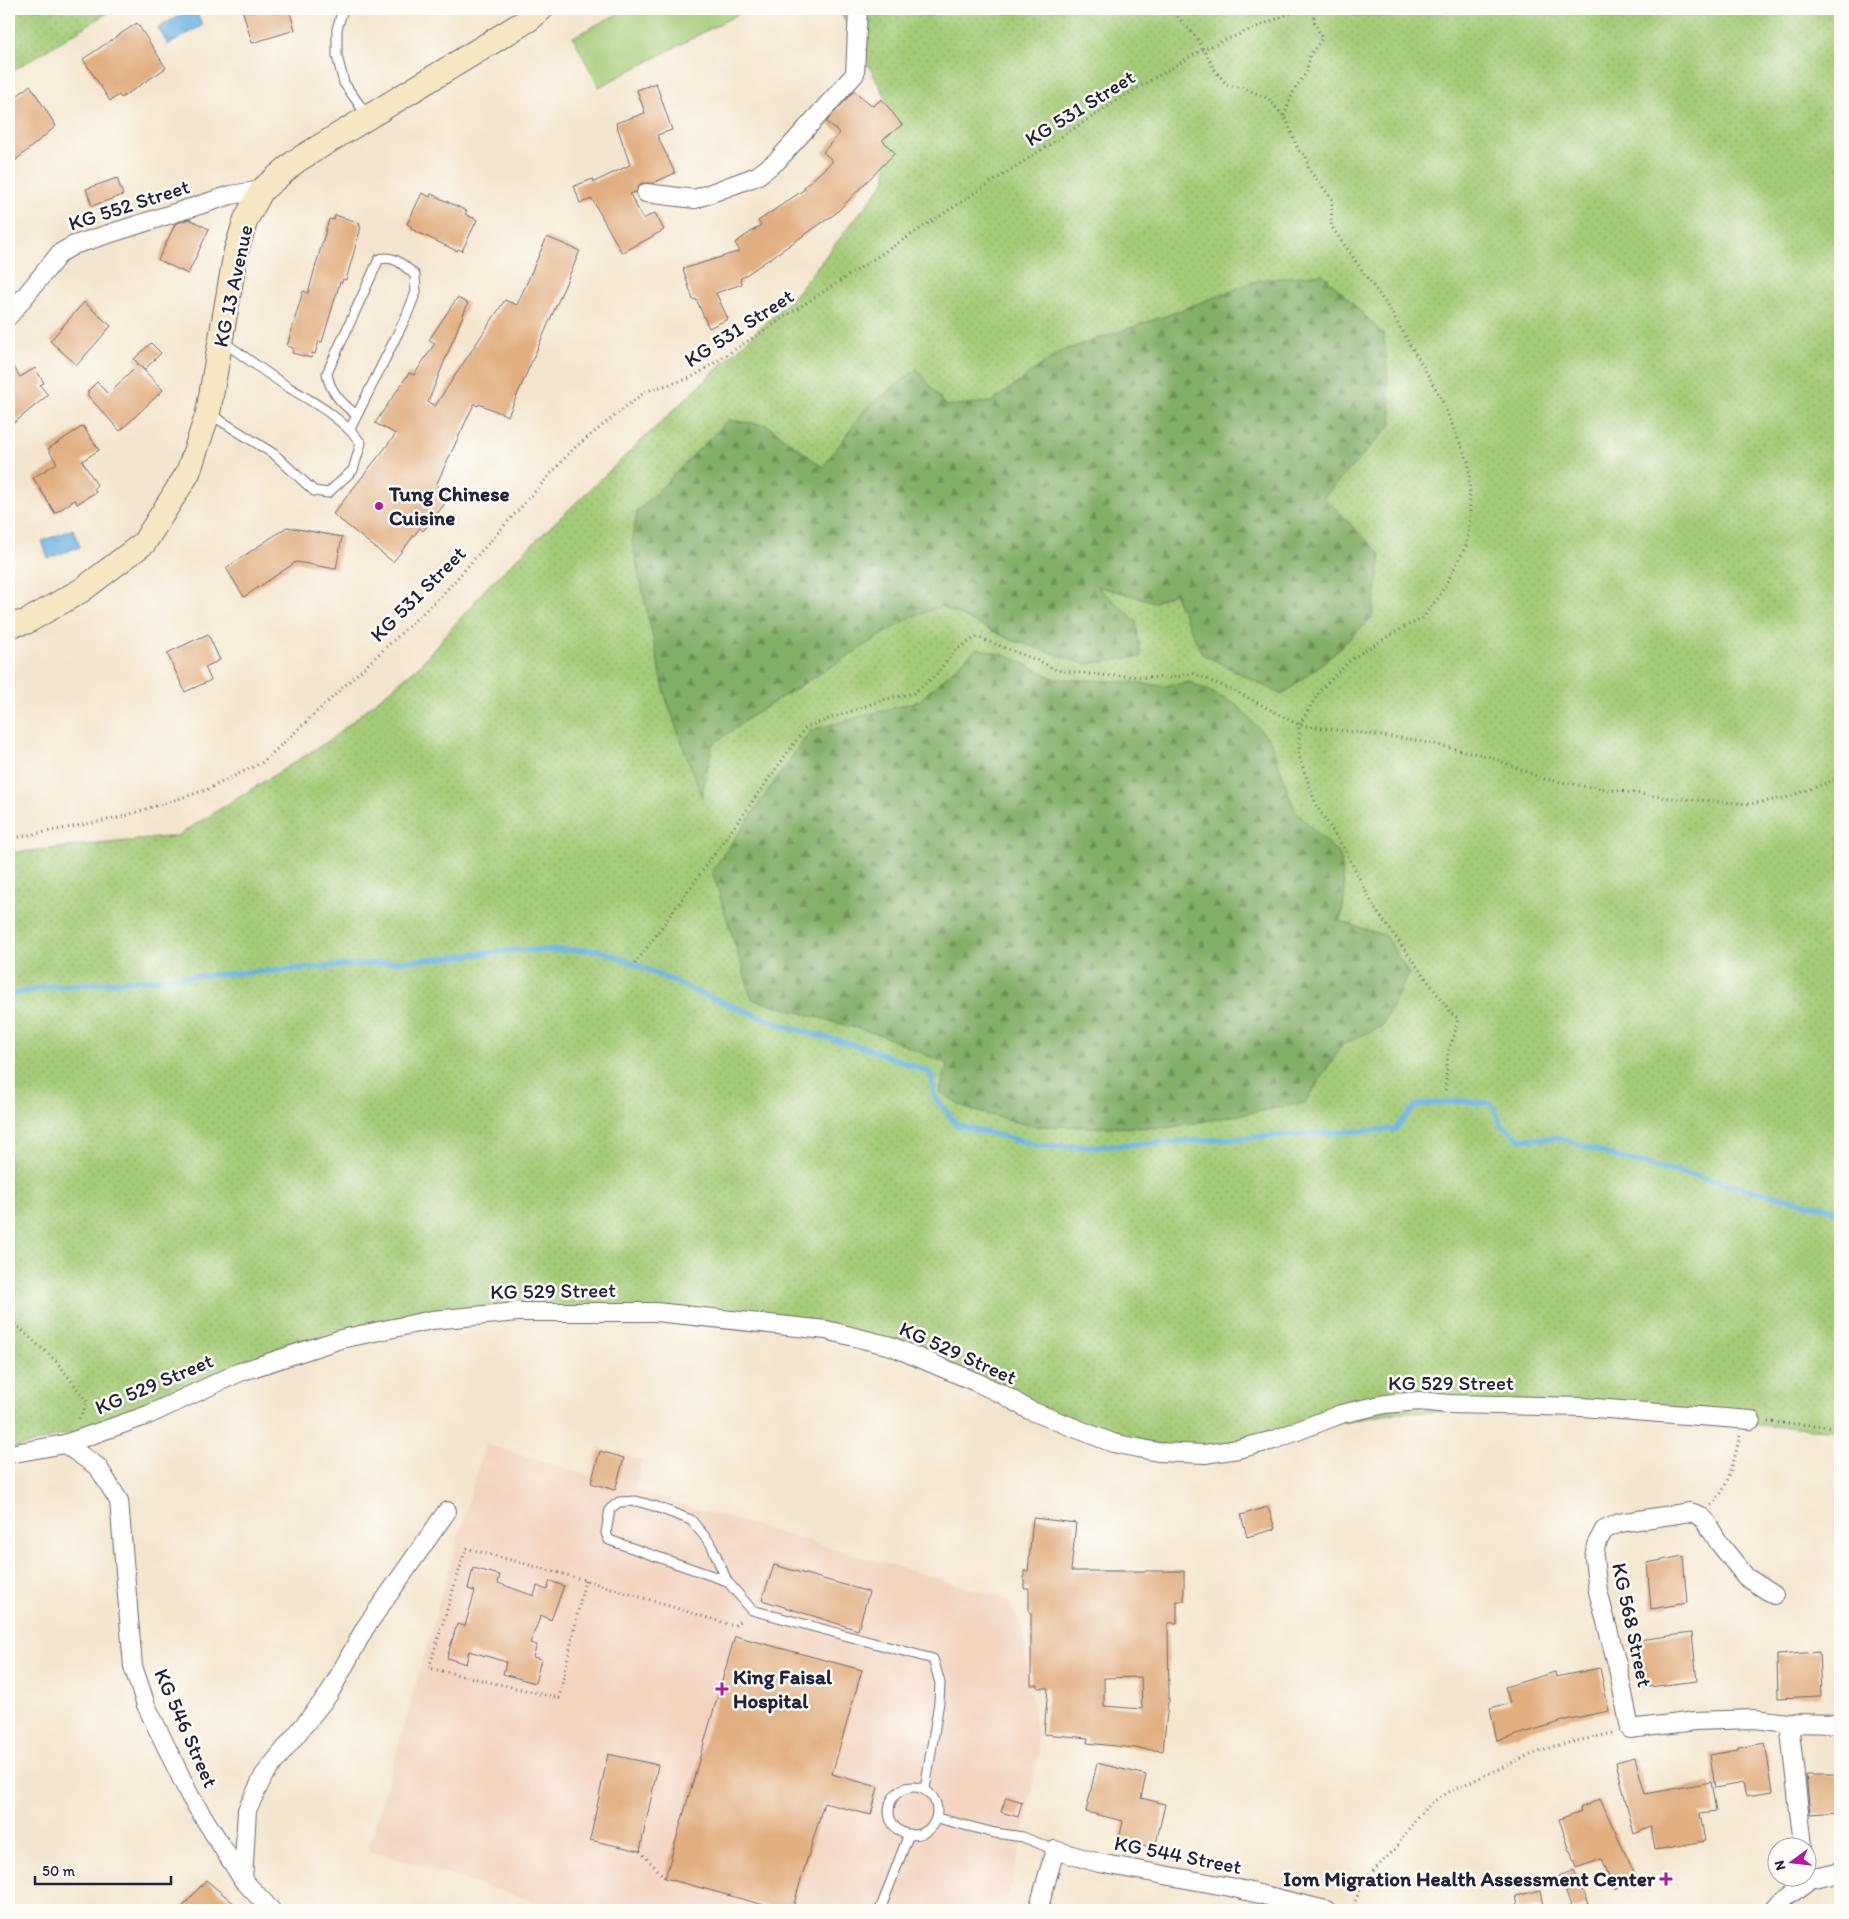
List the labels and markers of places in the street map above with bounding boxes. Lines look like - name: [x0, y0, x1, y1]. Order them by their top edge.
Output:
- place label: Tung Chinese Cuisine: [388, 481, 510, 530]
- marker: Tung Chinese Cuisine: [373, 500, 385, 512]
- place label: King Faisal Hospital: [733, 1664, 833, 1714]
- marker: King Faisal Hospital: [715, 1682, 729, 1696]
- place label: Iom Migration Health Assessment Center: [1283, 1866, 1656, 1892]
- marker: Iom Migration Health Assessment Center: [1659, 1872, 1673, 1886]

